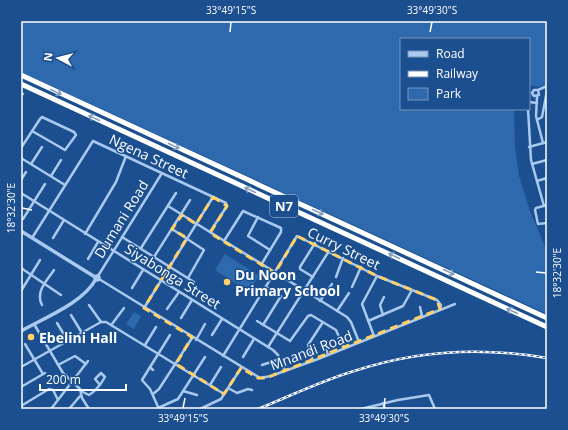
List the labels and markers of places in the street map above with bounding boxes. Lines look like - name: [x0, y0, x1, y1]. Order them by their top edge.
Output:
- place label: Du Noon Primary School: [235, 265, 340, 300]
- marker: Du Noon Primary School: [222, 277, 232, 287]
- place label: Ebelini Hall: [39, 328, 117, 347]
- marker: Ebelini Hall: [26, 332, 36, 342]

